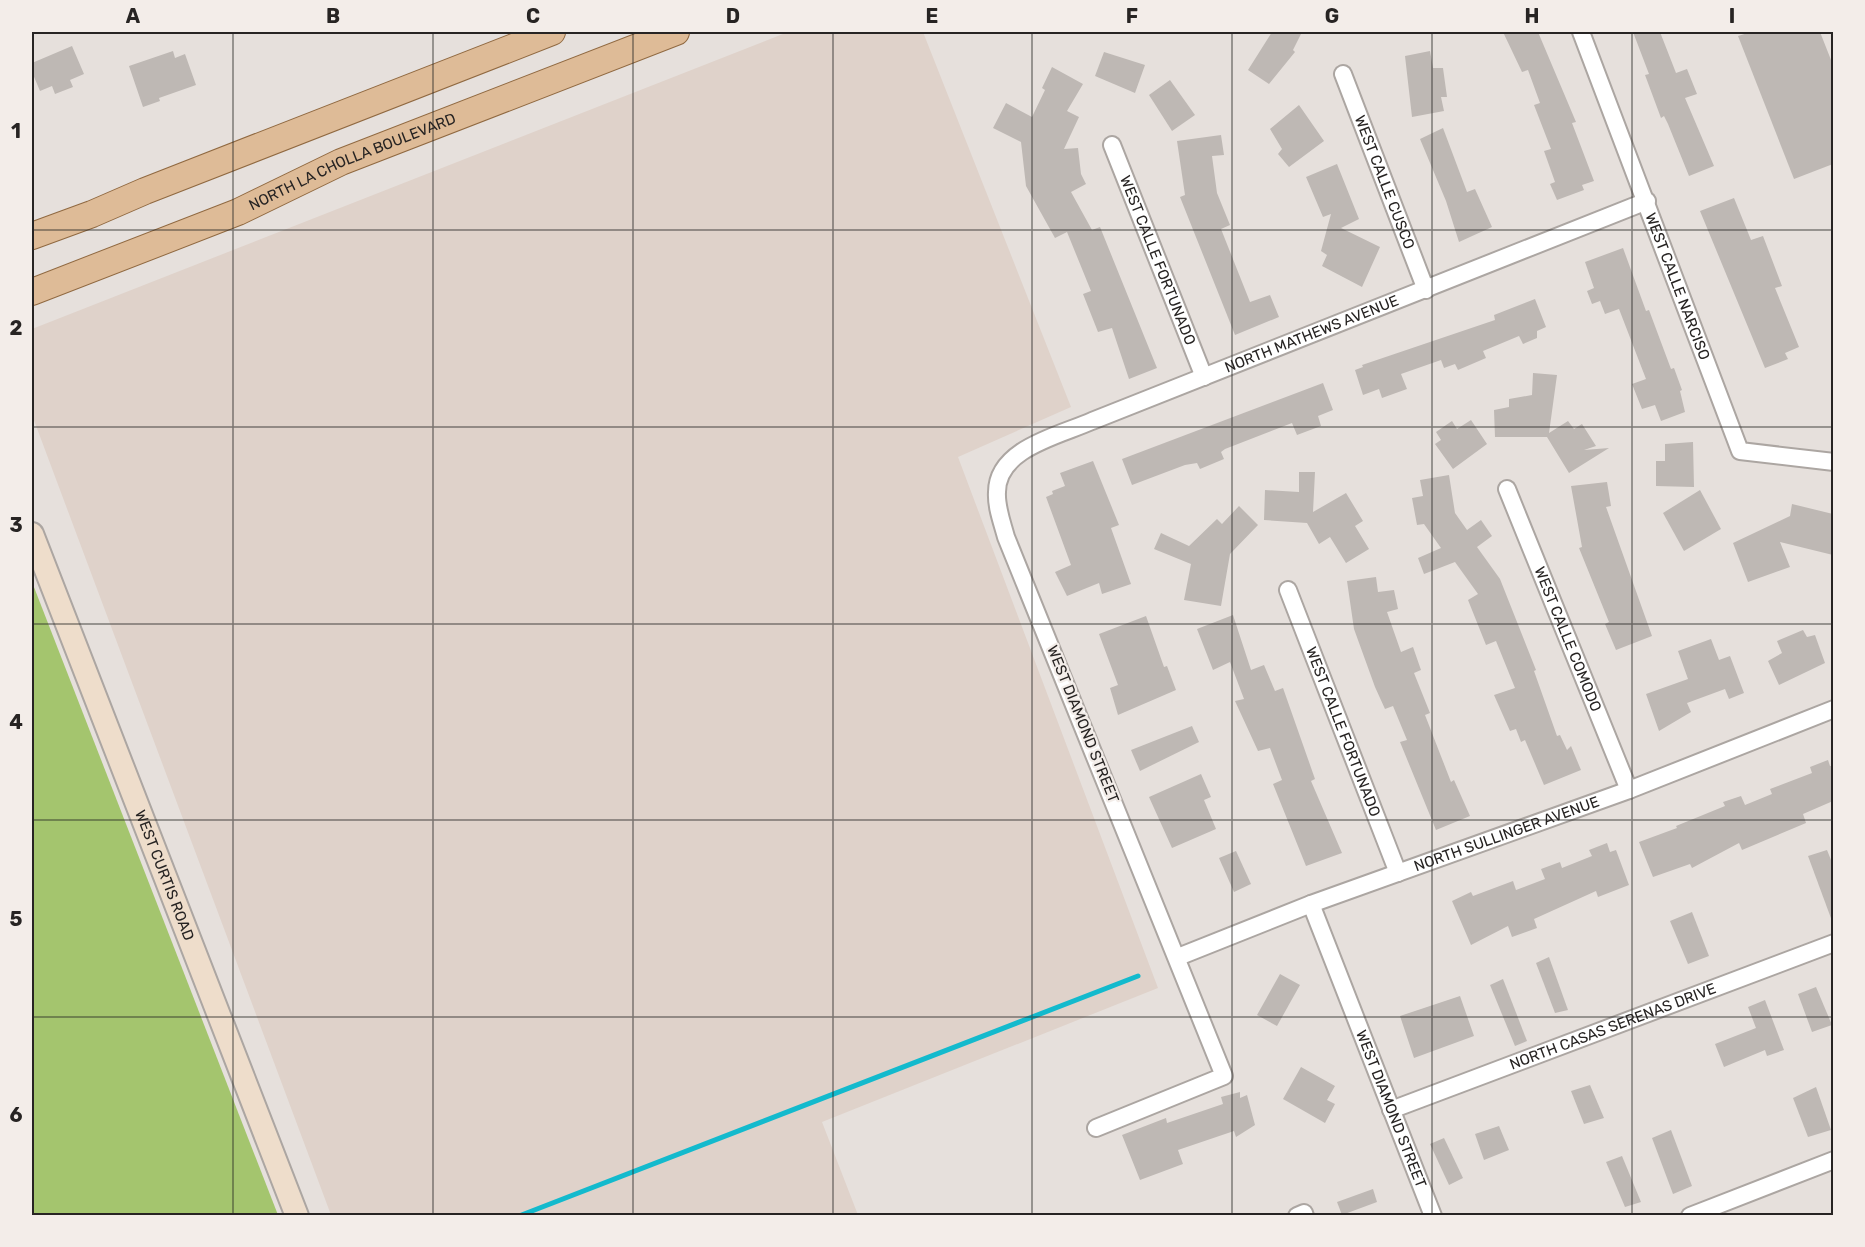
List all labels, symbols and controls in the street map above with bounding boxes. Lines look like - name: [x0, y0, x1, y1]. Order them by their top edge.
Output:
- text: A: [126, 4, 141, 28]
- text: B: [326, 4, 340, 28]
- text: C: [526, 4, 540, 28]
- text: D: [726, 4, 740, 28]
- text: E: [926, 4, 938, 28]
- text: F: [1126, 4, 1138, 28]
- text: G: [1325, 4, 1339, 28]
- text: H: [1525, 4, 1539, 28]
- text: I: [1729, 4, 1735, 28]
- street label: NORTH LA CHOLLA BOULEVARD: [246, 109, 458, 214]
- street label: WEST CALLE CUSCO: [1351, 113, 1418, 252]
- text: 1: [11, 119, 21, 143]
- street label: WEST CALLE FORTUNADO: [1116, 173, 1199, 348]
- street label: WEST CALLE NARCISO: [1641, 210, 1714, 362]
- street label: NORTH MATHEWS AVENUE: [1222, 291, 1401, 377]
- text: 2: [10, 316, 23, 340]
- text: 3: [9, 513, 23, 537]
- street label: WEST CALLE COMODO: [1530, 564, 1605, 714]
- street label: WEST DIAMOND STREET: [1043, 643, 1123, 805]
- street label: WEST CALLE FORTUNADO: [1302, 644, 1384, 819]
- text: 4: [9, 710, 23, 734]
- street label: NORTH SULLINGER AVENUE: [1412, 792, 1602, 875]
- street label: WEST CURTIS ROAD: [131, 807, 198, 943]
- text: 5: [10, 907, 23, 931]
- street label: NORTH CASAS SERENAS DRIVE: [1507, 979, 1719, 1073]
- street label: WEST DIAMOND STREET: [1352, 1027, 1430, 1191]
- text: 6: [9, 1103, 23, 1127]

